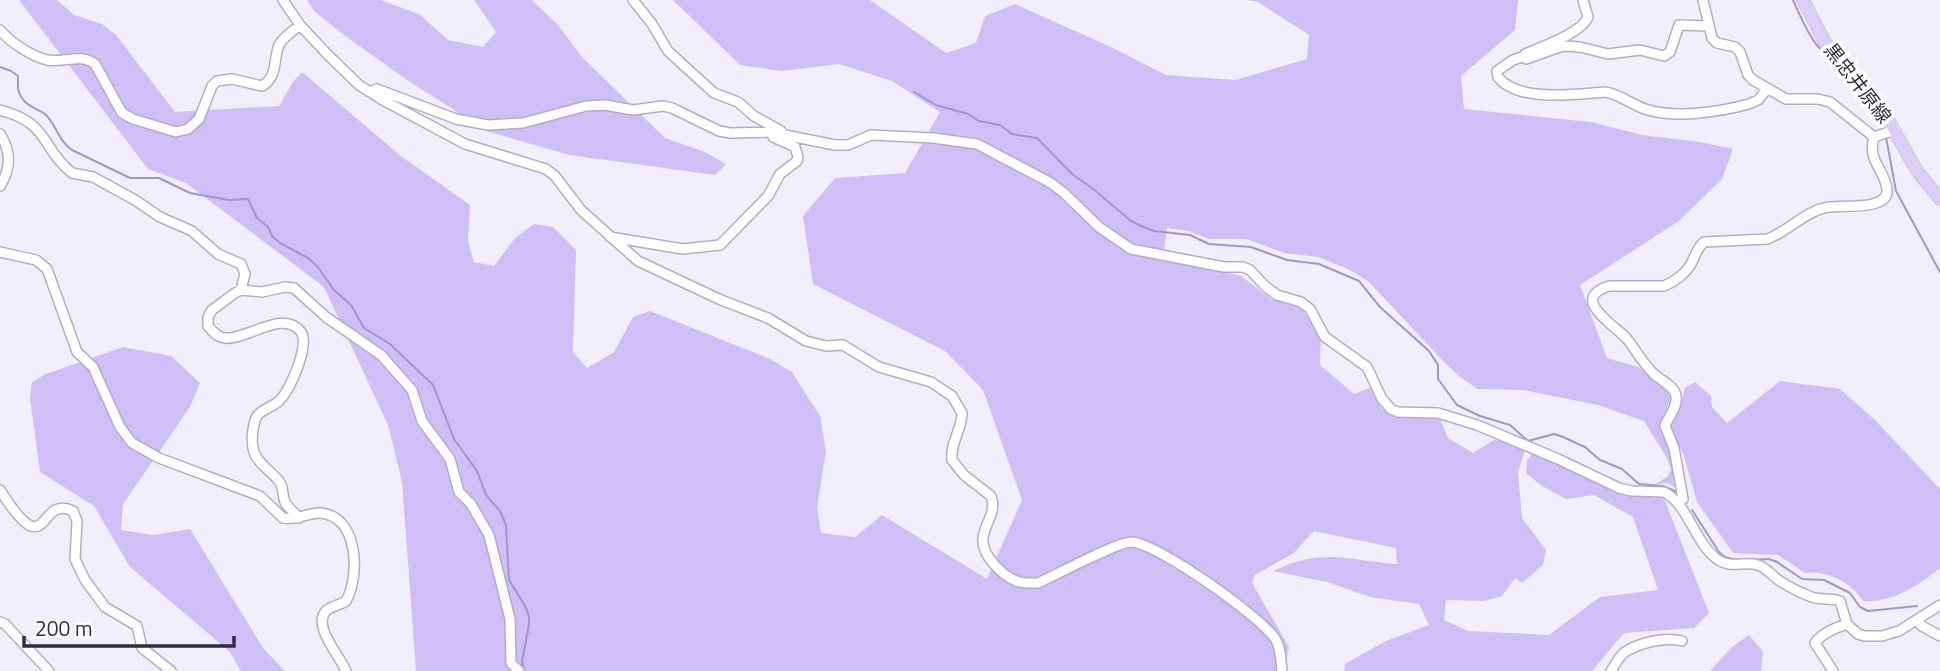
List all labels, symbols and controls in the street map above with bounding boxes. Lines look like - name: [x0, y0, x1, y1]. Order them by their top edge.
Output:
- street label: 黒忠井原線: [1818, 36, 1899, 129]
- scale bar: [24, 604, 234, 648]
- text: 200 m: [35, 612, 92, 644]

